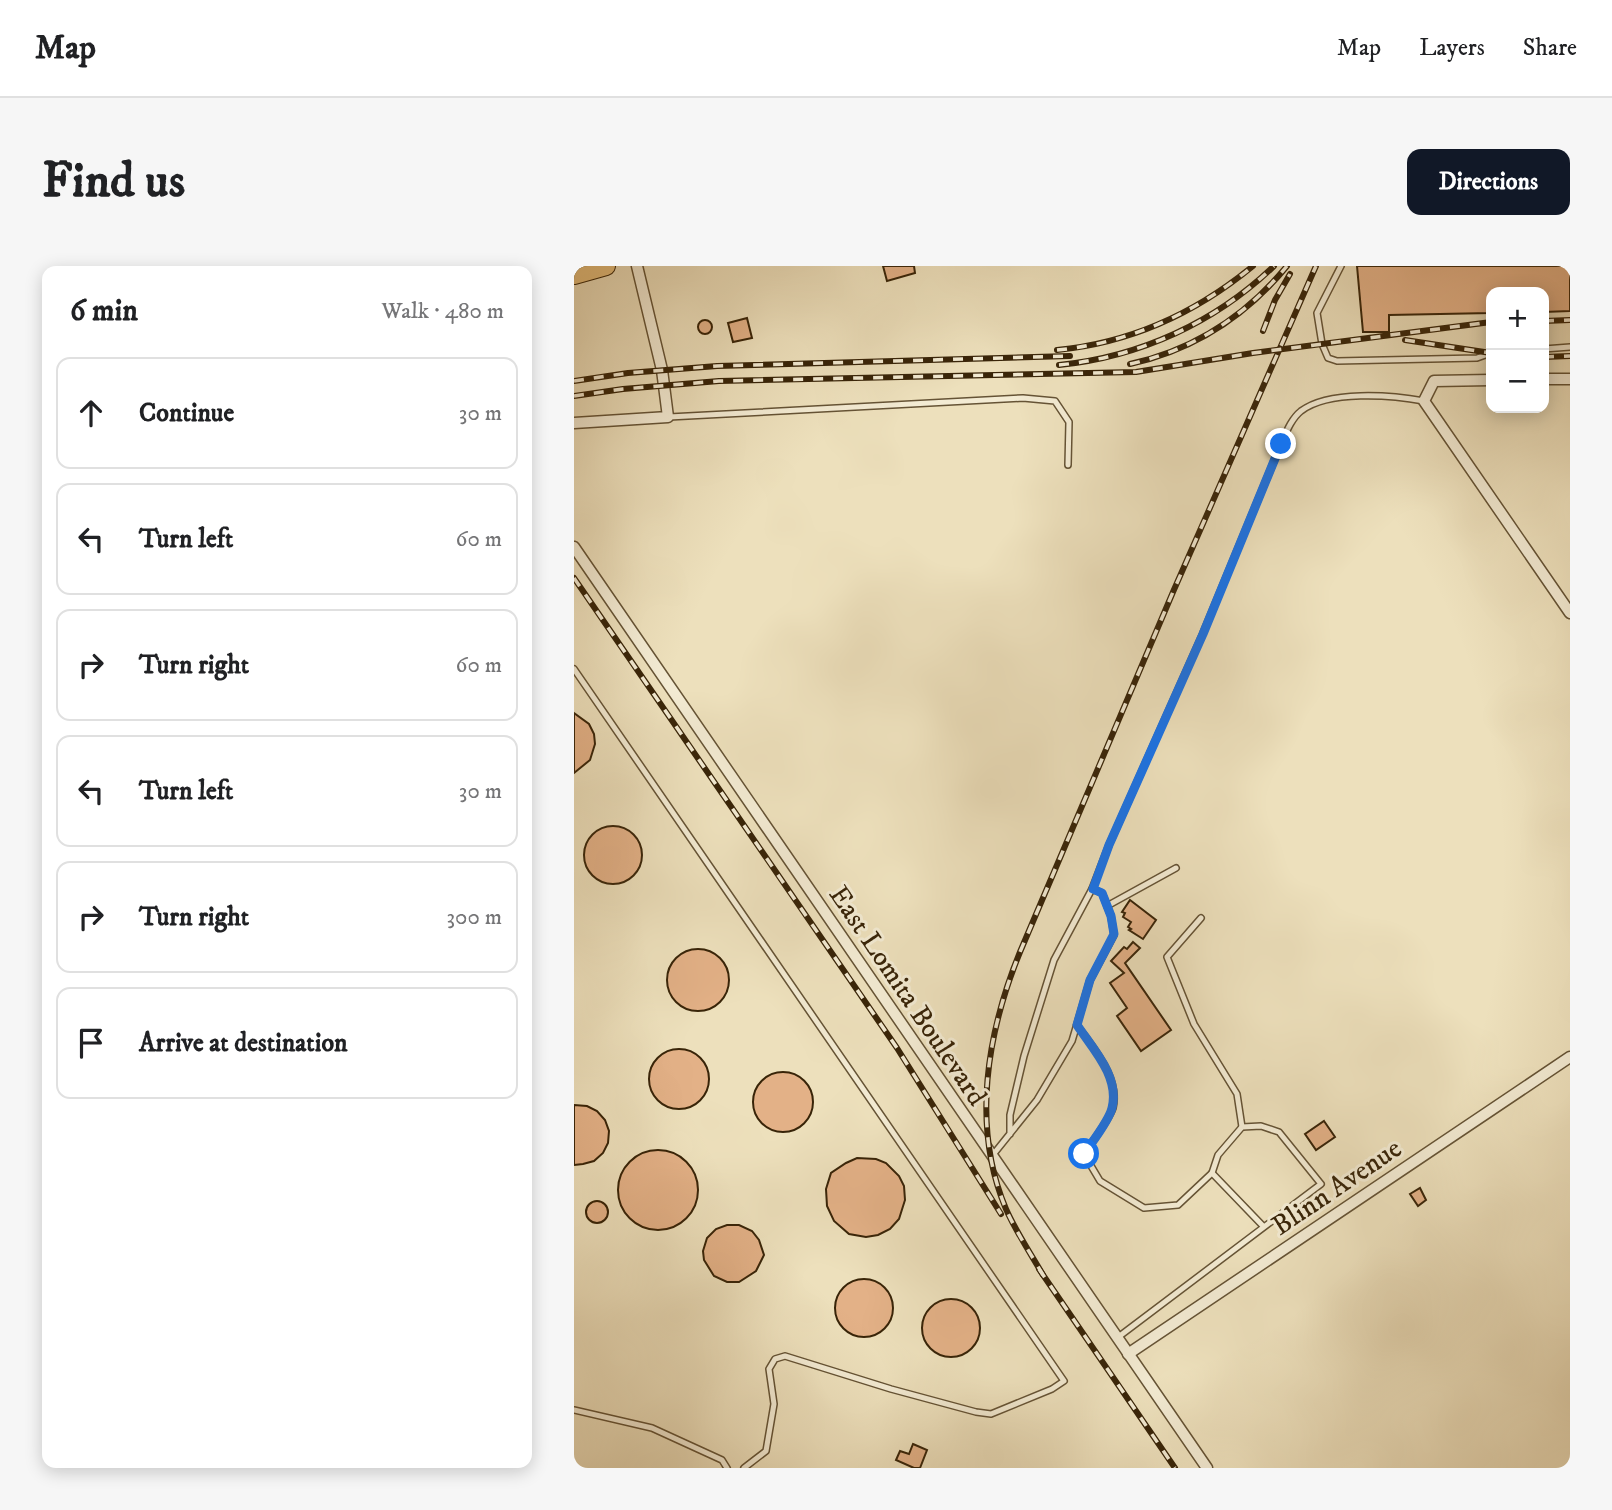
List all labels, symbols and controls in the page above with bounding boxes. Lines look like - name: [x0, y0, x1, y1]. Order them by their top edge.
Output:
- text: Map: [35, 28, 96, 69]
- text: Map: [1337, 33, 1381, 63]
- text: Layers: [1419, 33, 1485, 63]
- text: Share: [1523, 33, 1577, 63]
- button: Directions: [1407, 149, 1570, 215]
- text: Find us: [42, 151, 185, 213]
- map controls: [1486, 287, 1549, 413]
- button: +: [1486, 287, 1549, 350]
- text: 6 min: [70, 293, 138, 330]
- text: Walk · 480 m: [381, 297, 504, 326]
- button: −: [1486, 350, 1549, 413]
- icon: ahead: [72, 394, 110, 432]
- text: Continue: [139, 397, 234, 430]
- text: 30 m: [459, 399, 502, 428]
- route end: [1265, 428, 1296, 459]
- icon: left: [72, 520, 110, 558]
- text: Turn left: [139, 523, 233, 556]
- text: 60 m: [455, 525, 502, 554]
- icon: right: [72, 646, 110, 684]
- text: Turn right: [139, 649, 249, 682]
- text: 60 m: [455, 651, 502, 680]
- icon: left: [72, 772, 110, 810]
- text: Turn left: [139, 775, 233, 808]
- text: 30 m: [459, 777, 502, 806]
- street label: East Lomita Boulevard: [821, 879, 994, 1113]
- icon: right: [72, 898, 110, 936]
- text: Turn right: [139, 901, 249, 934]
- text: 300 m: [446, 903, 502, 932]
- icon: arrive: [72, 1024, 110, 1062]
- text: Arrive at destination: [139, 1027, 348, 1060]
- street label: Blinn Avenue: [1265, 1131, 1408, 1243]
- route start: [1068, 1138, 1099, 1169]

